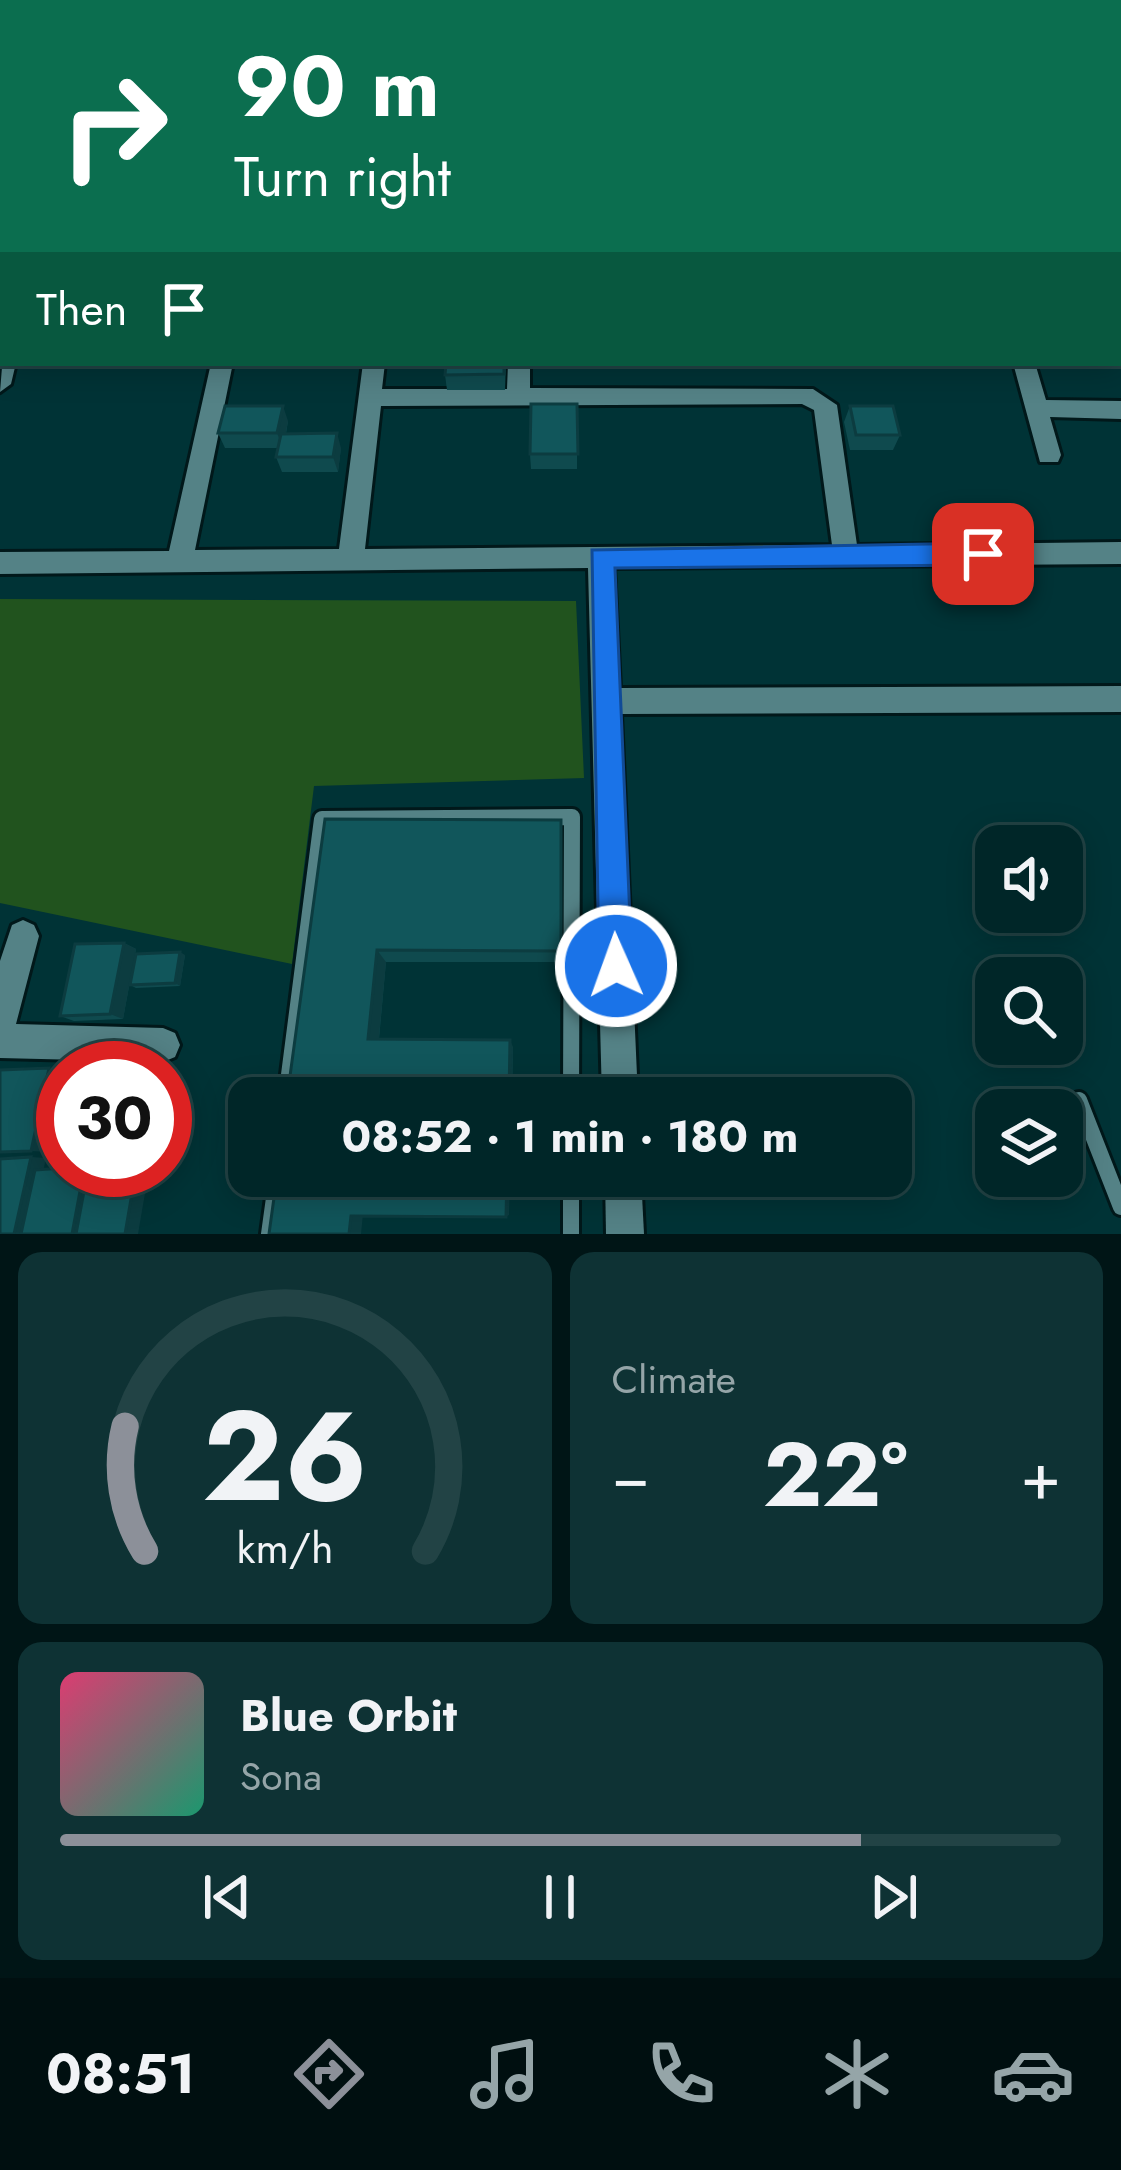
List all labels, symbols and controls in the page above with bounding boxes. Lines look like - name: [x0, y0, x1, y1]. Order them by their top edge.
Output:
- text: 90 m: [234, 26, 440, 148]
- icon: right: [36, 48, 192, 204]
- text: Turn right: [234, 138, 451, 216]
- icon: arrive: [151, 276, 217, 342]
- text: Then: [36, 277, 127, 342]
- pin: [932, 503, 1034, 605]
- icon: arrive: [950, 521, 1016, 587]
- map controls: [975, 825, 1083, 1197]
- button: sound: [975, 825, 1083, 933]
- position arrow: [553, 903, 679, 1029]
- button: search: [975, 957, 1083, 1065]
- speed limit sign: 30: [36, 1041, 192, 1197]
- button: layers: [975, 1089, 1083, 1197]
- text: 08:52 · 1 min · 180 m: [342, 1104, 798, 1169]
- text: Climate: [612, 1351, 736, 1408]
- text: 26: [202, 1366, 367, 1547]
- text: 22°: [763, 1410, 908, 1540]
- text: −: [612, 1428, 650, 1524]
- text: +: [1020, 1428, 1061, 1524]
- text: km/h: [236, 1517, 333, 1579]
- text: Blue Orbit: [240, 1683, 457, 1748]
- text: Sona: [240, 1748, 322, 1805]
- icon: previous: [194, 1864, 260, 1930]
- icon: pause: [527, 1864, 593, 1930]
- icon: next: [861, 1864, 927, 1930]
- icon: directions: [287, 2032, 371, 2116]
- icon: music: [463, 2032, 547, 2116]
- icon: phone: [639, 2032, 723, 2116]
- icon: climate: [815, 2032, 899, 2116]
- icon: car: [991, 2032, 1075, 2116]
- text: 08:51: [46, 2035, 195, 2113]

